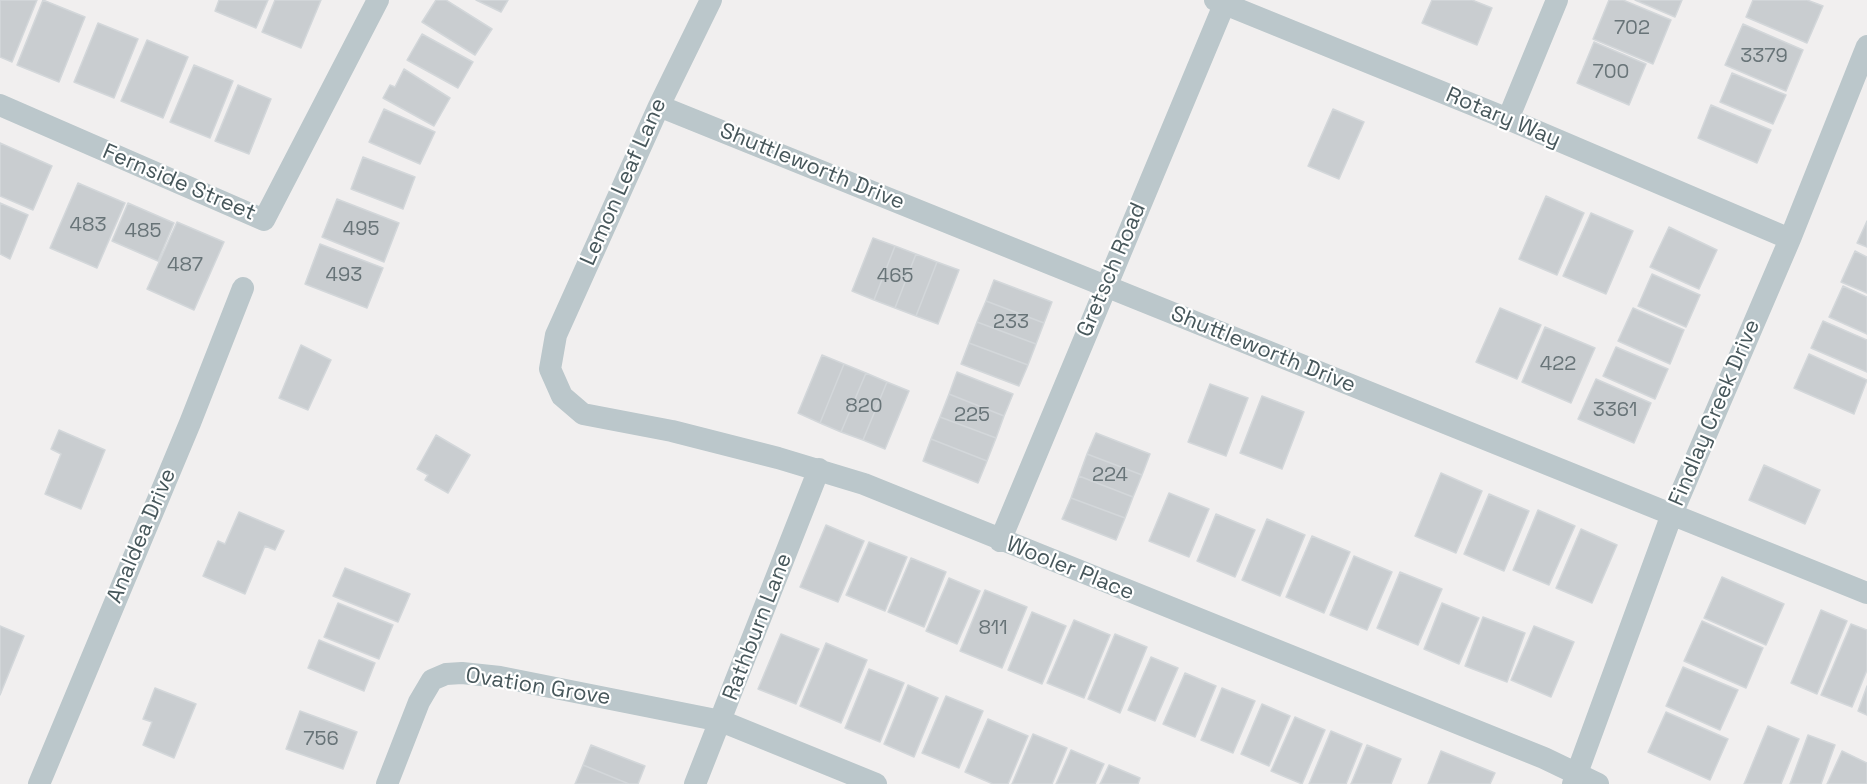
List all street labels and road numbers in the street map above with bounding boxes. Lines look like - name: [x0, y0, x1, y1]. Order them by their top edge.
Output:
- street label: Rotary Way: [1442, 82, 1564, 154]
- street label: Lemon Leaf Lane: [575, 94, 673, 270]
- street label: Shuttleworth Drive: [716, 118, 908, 216]
- street label: Fernside Street: [99, 139, 259, 227]
- street label: Gretsch Road: [1072, 199, 1152, 341]
- street label: Shuttleworth Drive: [1167, 301, 1359, 399]
- street label: Findlay Creek Drive: [1664, 316, 1766, 510]
- street label: Analdea Drive: [102, 465, 182, 607]
- street label: Wooler Place: [1002, 531, 1138, 607]
- street label: Rathburn Lane: [718, 550, 798, 704]
- street label: Ovation Grove: [464, 663, 612, 711]

